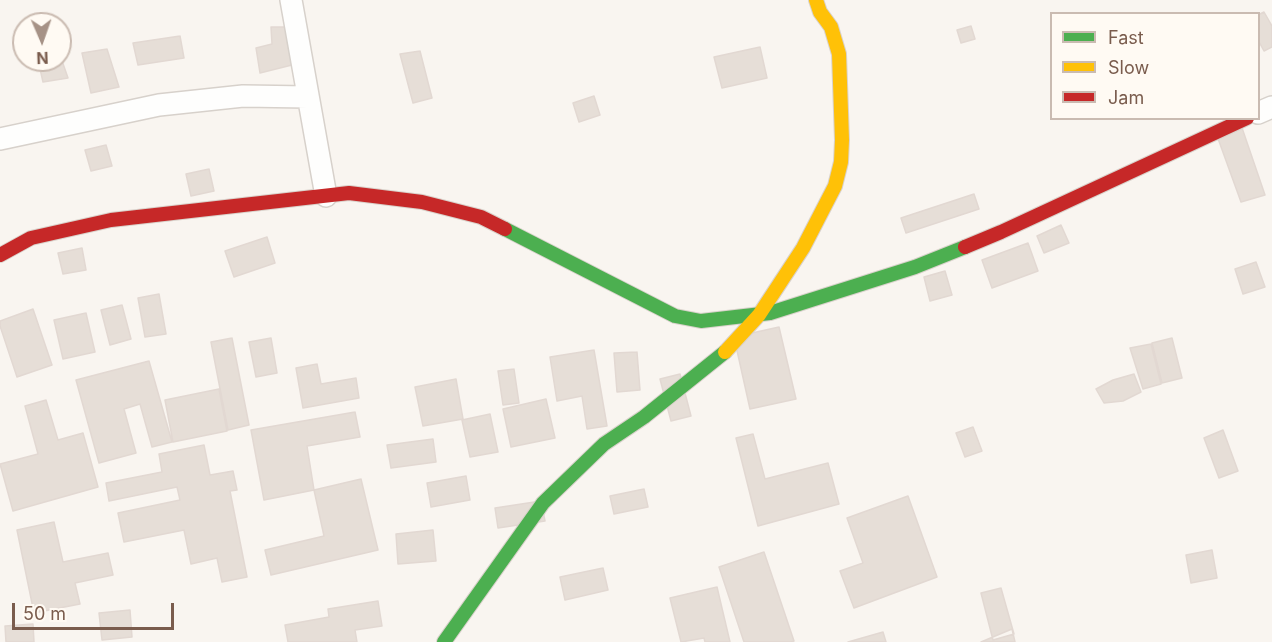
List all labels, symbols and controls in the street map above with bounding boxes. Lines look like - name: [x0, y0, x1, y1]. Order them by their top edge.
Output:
- north arrow: [12, 12, 72, 72]
- legend: [1050, 12, 1260, 120]
- text: Fast: [1108, 27, 1144, 48]
- text: N: [36, 48, 49, 68]
- text: Slow: [1108, 57, 1149, 78]
- text: Jam: [1108, 87, 1144, 108]
- scale bar: [15, 591, 177, 629]
- text: 50 m: [23, 603, 66, 624]

